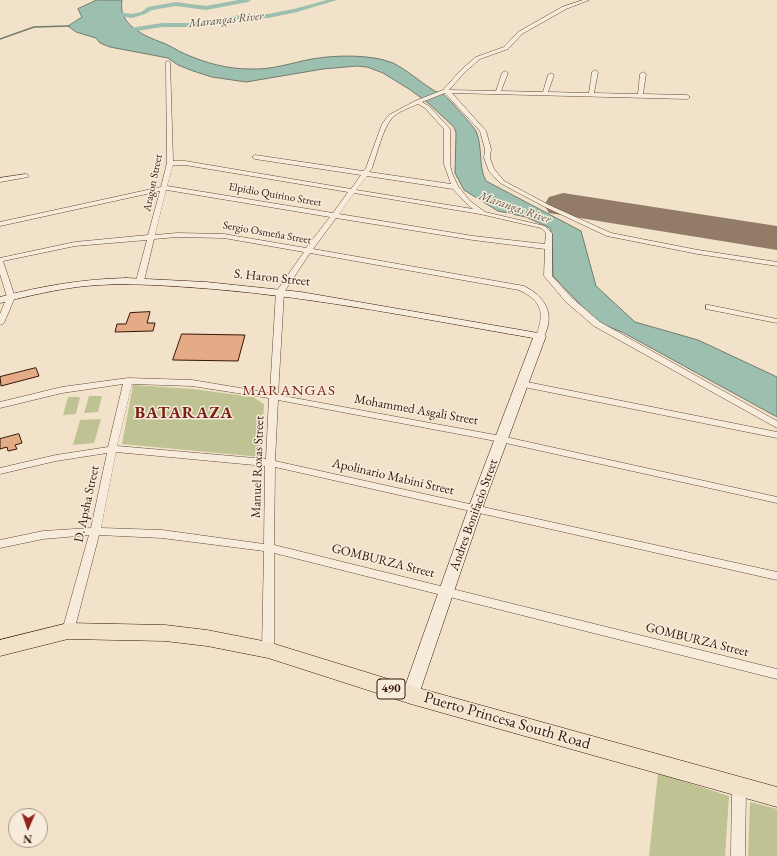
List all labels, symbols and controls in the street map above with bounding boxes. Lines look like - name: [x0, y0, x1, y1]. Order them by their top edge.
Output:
- water label: Marangas River: [188, 9, 264, 31]
- street label: Aragon Street: [141, 153, 165, 213]
- street label: Elpidio Quirino Street: [228, 180, 322, 210]
- water label: Marangas River: [477, 189, 553, 227]
- street label: Sergio Osmeña Street: [222, 219, 312, 247]
- street label: S. Haron Street: [233, 266, 311, 290]
- district label: MARANGAS: [242, 382, 336, 400]
- street label: Mohammed Asgali Street: [353, 391, 479, 429]
- district label: BATARAZA: [134, 403, 234, 423]
- street label: Manuel Roxas Street: [248, 416, 268, 518]
- street label: Apolinario Mabini Street: [331, 455, 455, 499]
- street label: Andres Bonifacio Street: [447, 457, 501, 573]
- street label: D. Apsha Street: [71, 464, 103, 544]
- street label: GOMBURZA Street: [330, 541, 436, 581]
- street label: GOMBURZA Street: [644, 620, 750, 660]
- road number: 490: [377, 679, 405, 699]
- street label: Puerto Princesa South Road: [421, 688, 593, 754]
- north arrow: [8, 808, 48, 848]
- text: N: [23, 832, 32, 846]

